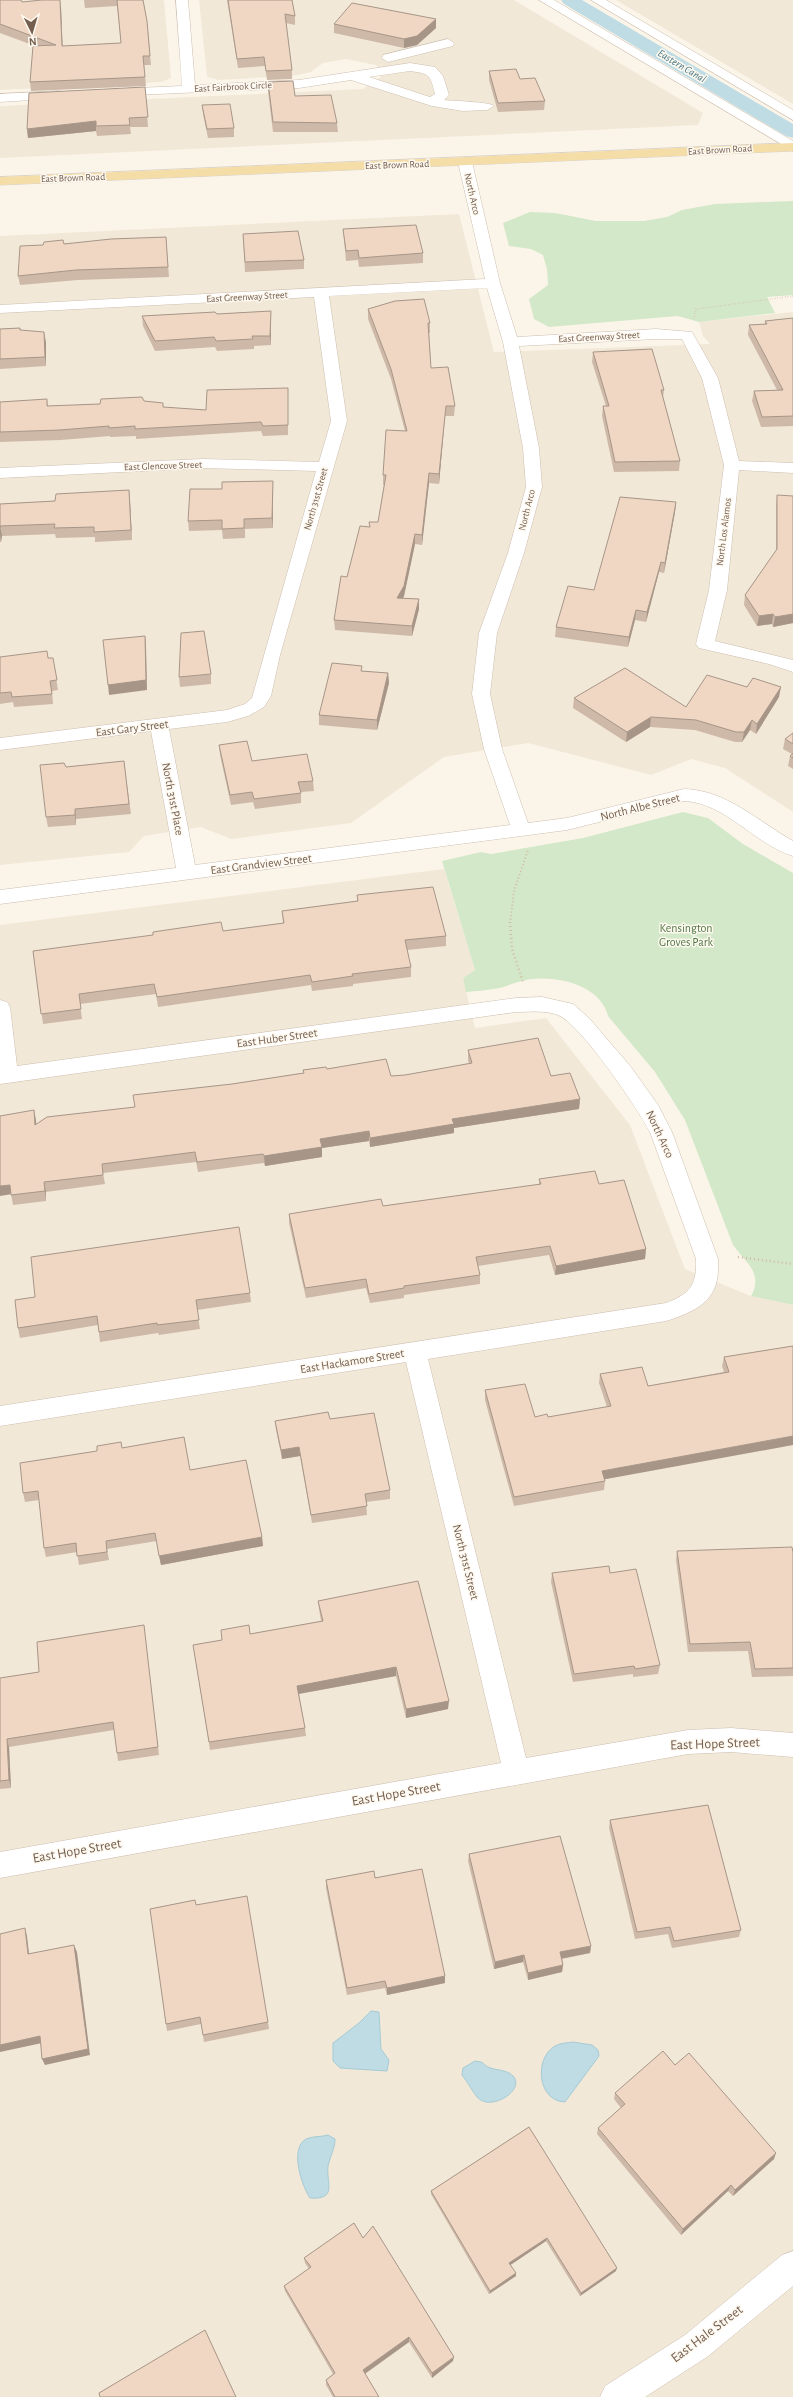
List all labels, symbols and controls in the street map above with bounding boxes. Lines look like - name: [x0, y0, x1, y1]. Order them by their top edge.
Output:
- north arrow: [12, 12, 52, 52]
- text: N: [29, 36, 37, 47]
- water label: Eastern Canal: [656, 47, 708, 85]
- street label: East Fairbrook Circle: [194, 80, 273, 94]
- street label: East Brown Road: [688, 143, 752, 157]
- street label: East Brown Road: [365, 159, 429, 171]
- street label: East Brown Road: [41, 172, 105, 184]
- street label: North Arco: [462, 172, 482, 216]
- street label: East Greenway Street: [206, 290, 289, 304]
- street label: East Greenway Street: [558, 330, 641, 344]
- street label: East Glencove Street: [124, 460, 203, 472]
- street label: North 31st Street: [302, 466, 330, 531]
- street label: North Arco: [517, 488, 537, 532]
- street label: North Los Alamos: [715, 497, 733, 567]
- street label: East Gary Street: [95, 718, 169, 739]
- street label: North 31st Place: [160, 762, 186, 836]
- street label: North Albe Street: [599, 791, 681, 823]
- street label: East Grandview Street: [210, 852, 312, 876]
- park label: Kensington Groves Park: [659, 922, 714, 948]
- street label: East Huber Street: [236, 1026, 318, 1050]
- street label: North Arco: [644, 1108, 676, 1160]
- street label: East Hackamore Street: [299, 1347, 405, 1375]
- street label: North 31st Street: [451, 1523, 481, 1601]
- street label: East Hope Street: [670, 1735, 761, 1753]
- street label: East Hope Street: [351, 1779, 442, 1809]
- street label: East Hope Street: [32, 1836, 123, 1866]
- street label: East Hale Street: [669, 2302, 746, 2365]

